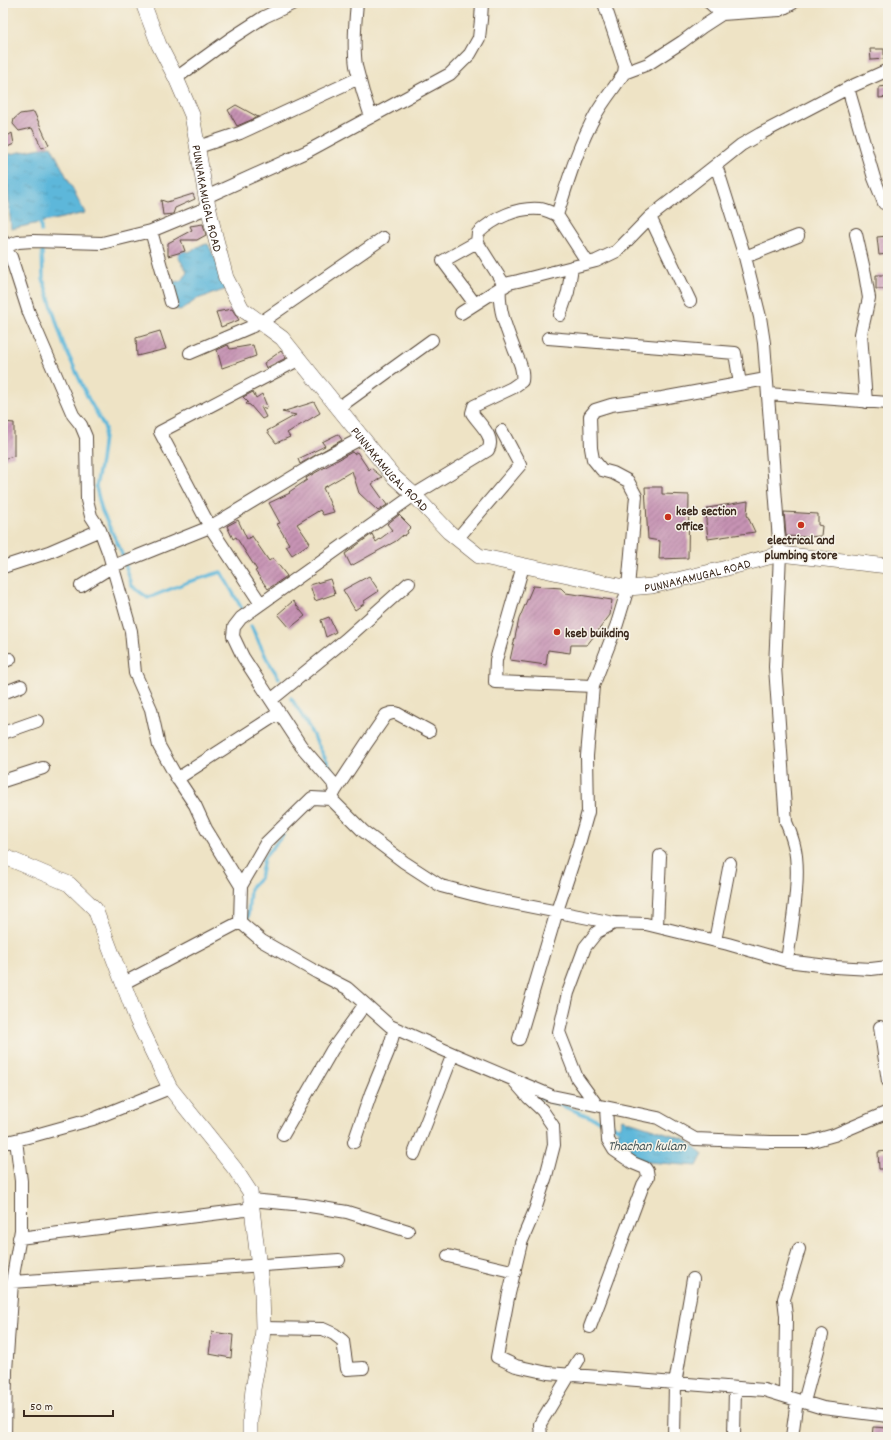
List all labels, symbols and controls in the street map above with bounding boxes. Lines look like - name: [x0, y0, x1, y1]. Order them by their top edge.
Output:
- street label: PUNNAKAMUGAL ROAD: [185, 144, 226, 255]
- street label: PUNNAKAMUGAL ROAD: [345, 423, 432, 517]
- place label: kseb section office: [676, 503, 737, 537]
- marker: kseb section office: [663, 512, 673, 522]
- marker: electrical and plumbing store: [796, 520, 806, 530]
- place label: electrical and plumbing store: [765, 532, 838, 566]
- street label: PUNNAKAMUGAL ROAD: [643, 555, 753, 599]
- place label: kseb buikding: [565, 625, 630, 644]
- marker: kseb buikding: [552, 627, 562, 637]
- water label: Thachan kulam: [608, 1137, 686, 1157]
- scale bar: [24, 1392, 113, 1418]
- text: 50 m: [30, 1399, 53, 1416]

